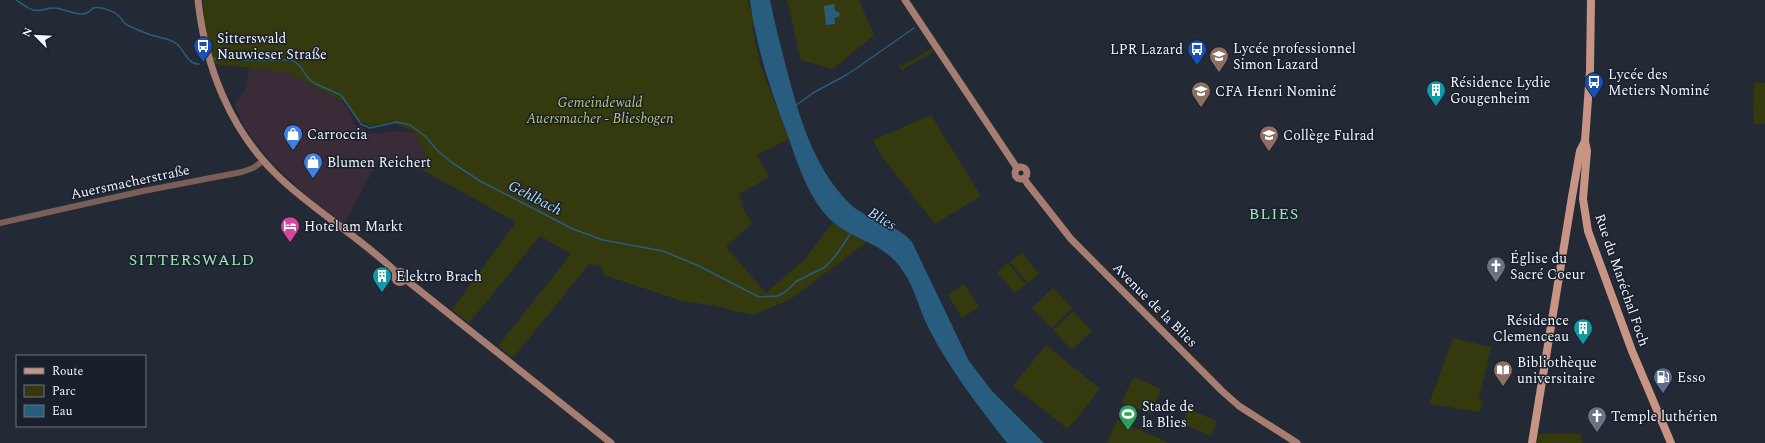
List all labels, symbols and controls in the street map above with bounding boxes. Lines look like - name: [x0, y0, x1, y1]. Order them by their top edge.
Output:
- north arrow: [16, 16, 56, 56]
- text: N: [18, 25, 37, 40]
- place label: Sitterswald Nauwieser Straße: [217, 28, 327, 65]
- bus stop icon: Sitterswald Nauwieser Straße: [192, 35, 214, 63]
- bus stop icon: LPR Lazard: [1186, 38, 1208, 66]
- place label: Lycée professionnel Simon Lazard: [1233, 38, 1356, 75]
- place label: LPR Lazard: [1110, 39, 1183, 60]
- school or university icon: Lycée professionnel Simon Lazard: [1208, 45, 1230, 73]
- place label: Lycée des Metiers Nominé: [1608, 64, 1710, 101]
- bus stop icon: Lycée des Metiers Nominé: [1583, 71, 1605, 99]
- place label: Résidence Lydie Gougenheim: [1450, 72, 1551, 109]
- building icon: Résidence Lydie Gougenheim: [1425, 79, 1447, 107]
- school or university icon: CFA Henri Nominé: [1190, 80, 1212, 108]
- place label: CFA Henri Nominé: [1215, 81, 1336, 102]
- park label: Gemeindewald Auersmacher - Bliesbogen: [525, 92, 674, 129]
- shop icon: Carroccia: [282, 123, 304, 151]
- place label: Carroccia: [307, 124, 368, 145]
- school or university icon: Collège Fulrad: [1258, 124, 1280, 152]
- place label: Collège Fulrad: [1283, 125, 1374, 146]
- shop icon: Blumen Reichert: [302, 151, 324, 179]
- place label: Blumen Reichert: [327, 152, 431, 173]
- street label: Auersmacherstraße: [69, 159, 192, 205]
- water label: Gehlbach: [504, 175, 566, 222]
- water label: Blies: [863, 202, 901, 237]
- district label: BLIES: [1249, 202, 1299, 226]
- street label: Rue du Maréchal Foch: [1589, 211, 1655, 349]
- hotel icon: Hotel am Markt: [279, 215, 301, 243]
- place label: Hotel am Markt: [304, 216, 403, 237]
- district label: SITTERSWALD: [129, 248, 255, 272]
- place label: Église du Sacré Coeur: [1510, 248, 1586, 285]
- church icon: Église du Sacré Coeur: [1485, 255, 1507, 283]
- street label: Avenue de la Blies: [1108, 258, 1202, 352]
- building icon: Elektro Brach: [371, 265, 393, 293]
- place label: Elektro Brach: [396, 266, 482, 287]
- place label: Résidence Clemenceau: [1493, 310, 1569, 347]
- building icon: Résidence Clemenceau: [1572, 317, 1594, 345]
- place label: Bibliothèque universitaire: [1517, 352, 1597, 389]
- legend: [16, 355, 146, 427]
- library icon: Bibliothèque universitaire: [1492, 359, 1514, 387]
- text: Route: [52, 362, 83, 381]
- fuel station icon: Esso: [1652, 366, 1674, 394]
- place label: Esso: [1677, 367, 1706, 388]
- text: Parc: [52, 382, 76, 401]
- place label: Stade de la Blies: [1142, 396, 1194, 433]
- text: Eau: [52, 402, 73, 421]
- sports icon: Stade de la Blies: [1117, 403, 1139, 431]
- church icon: Temple luthérien: [1586, 405, 1608, 433]
- place label: Temple luthérien: [1611, 406, 1718, 427]

